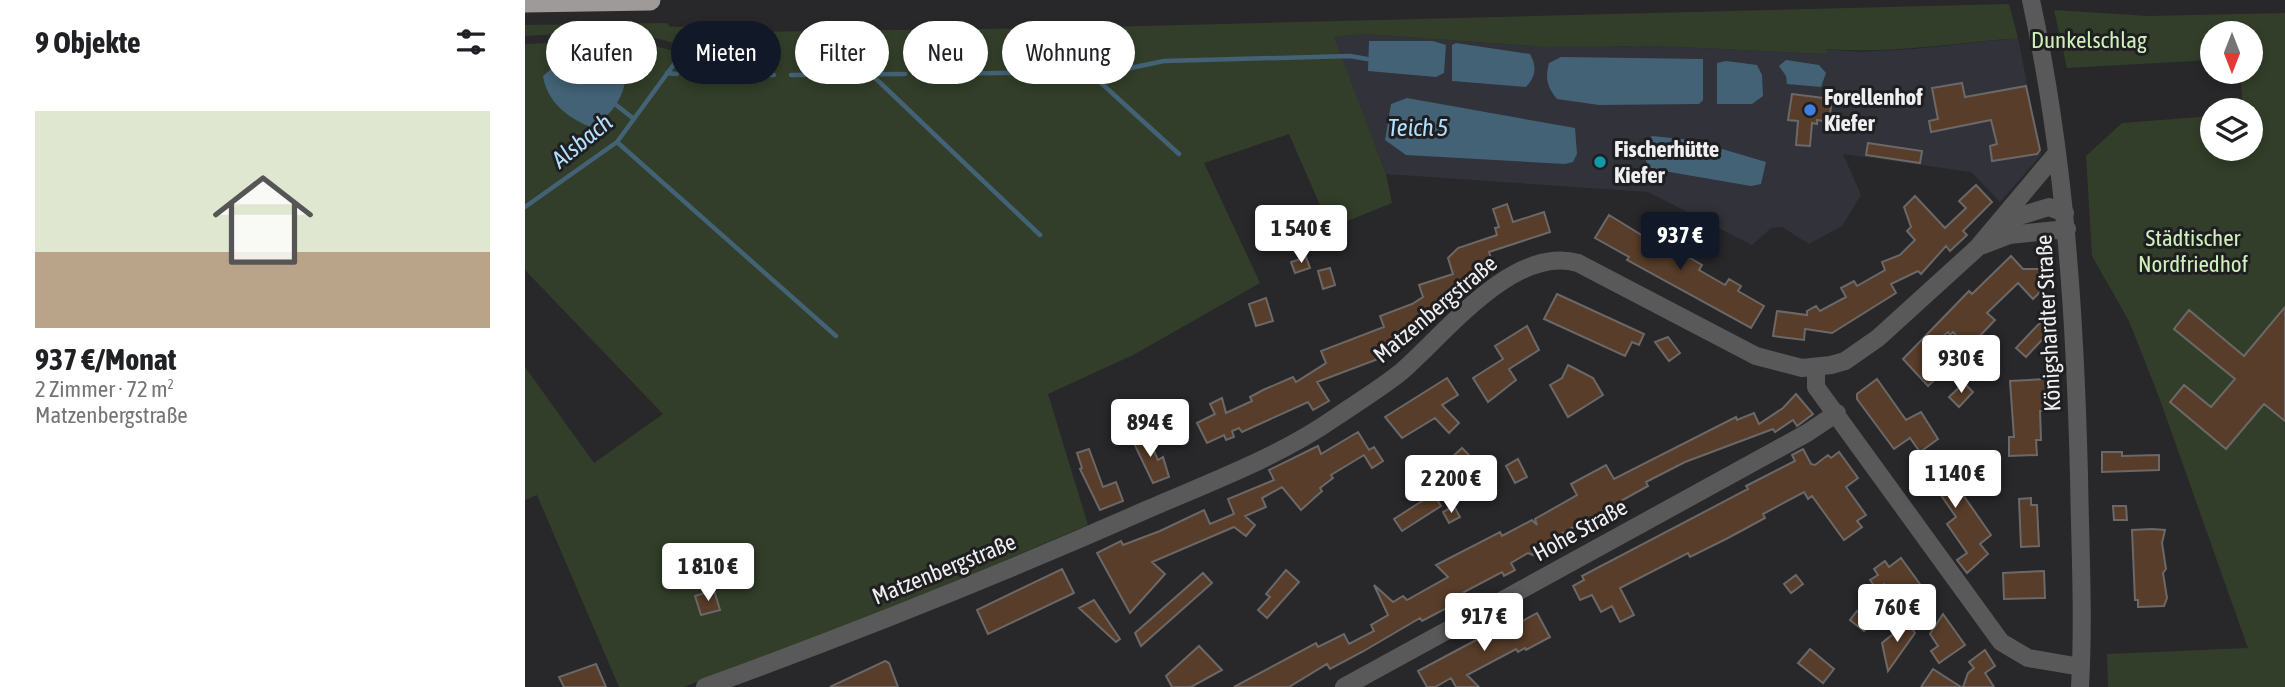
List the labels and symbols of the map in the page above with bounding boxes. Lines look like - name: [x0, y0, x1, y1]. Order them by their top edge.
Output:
- north arrow: [2200, 21, 2263, 84]
- park label: Dunkelschlag: [2031, 27, 2147, 53]
- place label: Forellenhof Kiefer: [1824, 84, 1923, 136]
- marker: Forellenhof Kiefer: [1802, 102, 1818, 118]
- water label: Alsbach: [545, 108, 618, 174]
- water label: Teich 5: [1388, 114, 1448, 141]
- place label: Fischerhütte Kiefer: [1614, 136, 1719, 188]
- marker: Fischerhütte Kiefer: [1592, 154, 1608, 170]
- pin: 1 540 €: [1236, 205, 1366, 265]
- pin: 937 €: [1631, 212, 1729, 272]
- park label: Städtischer Nordfriedhof: [2138, 225, 2248, 277]
- street label: Königshardter Straße: [2030, 234, 2066, 412]
- street label: Matzenbergstraße: [1368, 250, 1502, 368]
- pin: 930 €: [1912, 336, 2010, 395]
- pin: 894 €: [1101, 400, 1199, 459]
- pin: 1 140 €: [1890, 450, 2020, 510]
- pin: 2 200 €: [1386, 456, 1516, 515]
- street label: Hohe Straße: [1528, 494, 1632, 566]
- street label: Matzenbergstraße: [868, 528, 1020, 610]
- pin: 1 810 €: [643, 544, 773, 603]
- pin: 760 €: [1848, 584, 1946, 644]
- pin: 917 €: [1435, 594, 1533, 653]

